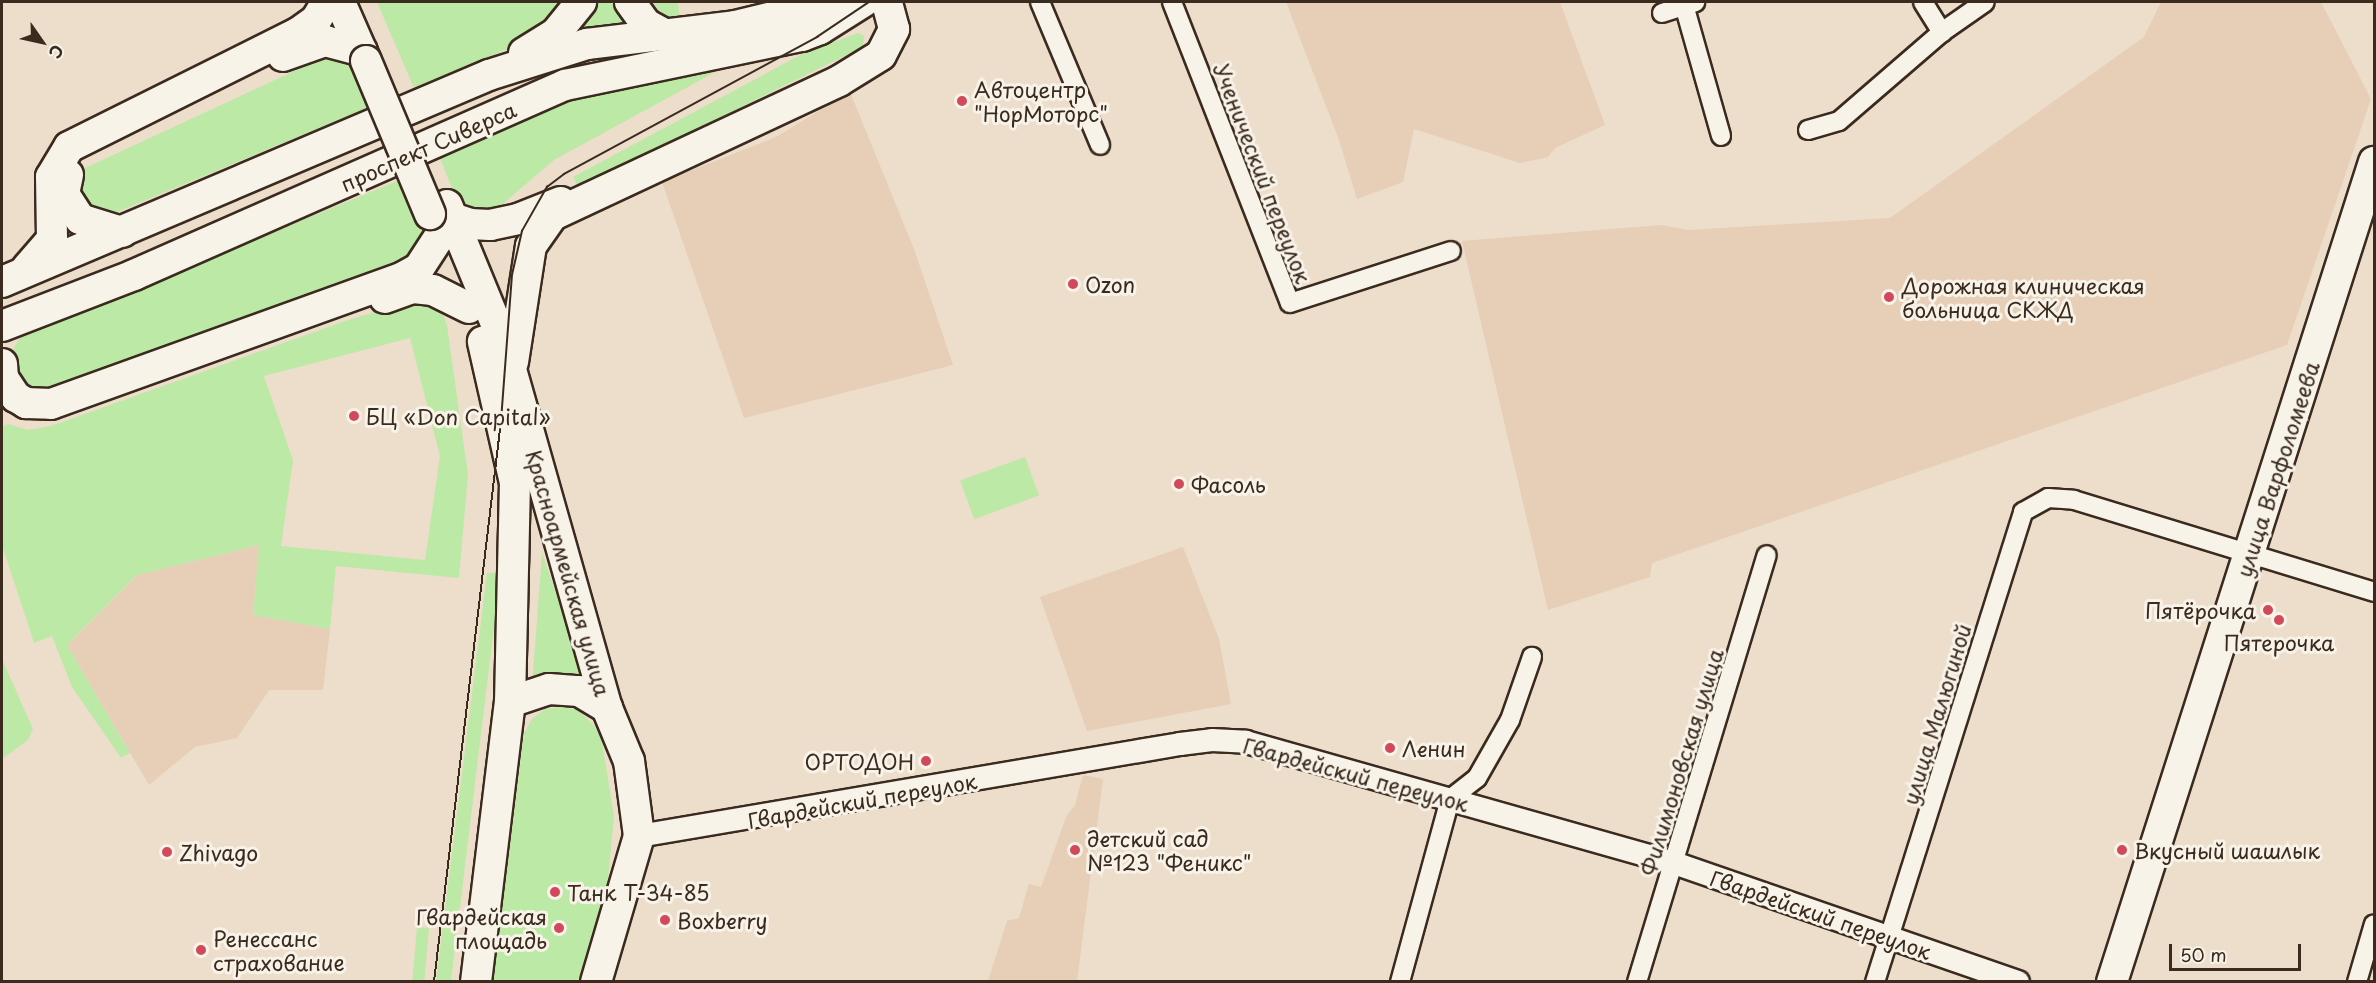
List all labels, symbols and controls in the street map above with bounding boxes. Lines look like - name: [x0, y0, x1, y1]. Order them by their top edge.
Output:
- north arrow: [12, 12, 72, 72]
- text: С: [44, 40, 70, 64]
- street label: Ученический переулок: [1209, 60, 1317, 286]
- place label: Автоцентр "НорМоторс": [974, 76, 1108, 126]
- marker: Автоцентр "НорМоторс": [955, 94, 969, 108]
- street label: проспект Сиверса: [336, 96, 520, 196]
- place label: Ozon: [1085, 271, 1135, 297]
- place label: Дорожная клиническая больница СКЖД: [1902, 272, 2146, 322]
- marker: Ozon: [1066, 277, 1080, 291]
- marker: Дорожная клиническая больница СКЖД: [1880, 288, 1898, 306]
- street label: улица Варфоломеева: [2230, 358, 2324, 580]
- place label: БЦ «Don Capital»: [366, 403, 551, 429]
- marker: БЦ «Don Capital»: [347, 409, 361, 423]
- street label: Красноармейская улица: [522, 447, 616, 699]
- place label: Фасоль: [1191, 471, 1266, 497]
- marker: Фасоль: [1172, 477, 1186, 491]
- place label: Пятёрочка: [2145, 597, 2256, 623]
- marker: Пятёрочка: [2261, 603, 2275, 617]
- marker: Пятерочка: [2272, 613, 2286, 627]
- street label: улица Малюгиной: [1896, 620, 1976, 808]
- place label: Пятерочка: [2224, 629, 2334, 655]
- street label: Филимоновская улица: [1634, 645, 1728, 879]
- street label: Гвардейский переулок: [1241, 732, 1471, 816]
- place label: Ленин: [1402, 735, 1465, 761]
- marker: Ленин: [1383, 741, 1397, 755]
- place label: ОРТОДОН: [805, 748, 914, 774]
- marker: ОРТОДОН: [919, 754, 933, 768]
- street label: Гвардейский переулок: [746, 767, 978, 833]
- place label: детский сад №123 "Феникс": [1087, 825, 1253, 875]
- place label: Вкусный шашлык: [2134, 837, 2321, 863]
- place label: Zhivago: [179, 839, 258, 865]
- marker: детский сад №123 "Феникс": [1068, 843, 1082, 857]
- marker: Вкусный шашлык: [2115, 843, 2129, 857]
- marker: Zhivago: [160, 845, 174, 859]
- street label: Гвардейский переулок: [1707, 864, 1935, 964]
- place label: Танк Т-34-85: [567, 879, 710, 905]
- marker: Танк Т-34-85: [548, 885, 562, 899]
- place label: Гвардейская площадь: [416, 903, 547, 953]
- place label: Boxberry: [677, 907, 768, 933]
- marker: Boxberry: [658, 913, 672, 927]
- marker: Гвардейская площадь: [552, 921, 566, 935]
- place label: Ренессанс страхование: [213, 925, 345, 975]
- scale bar: [2172, 932, 2304, 970]
- text: 50 m: [2180, 941, 2227, 968]
- marker: Ренессанс страхование: [194, 943, 208, 957]

